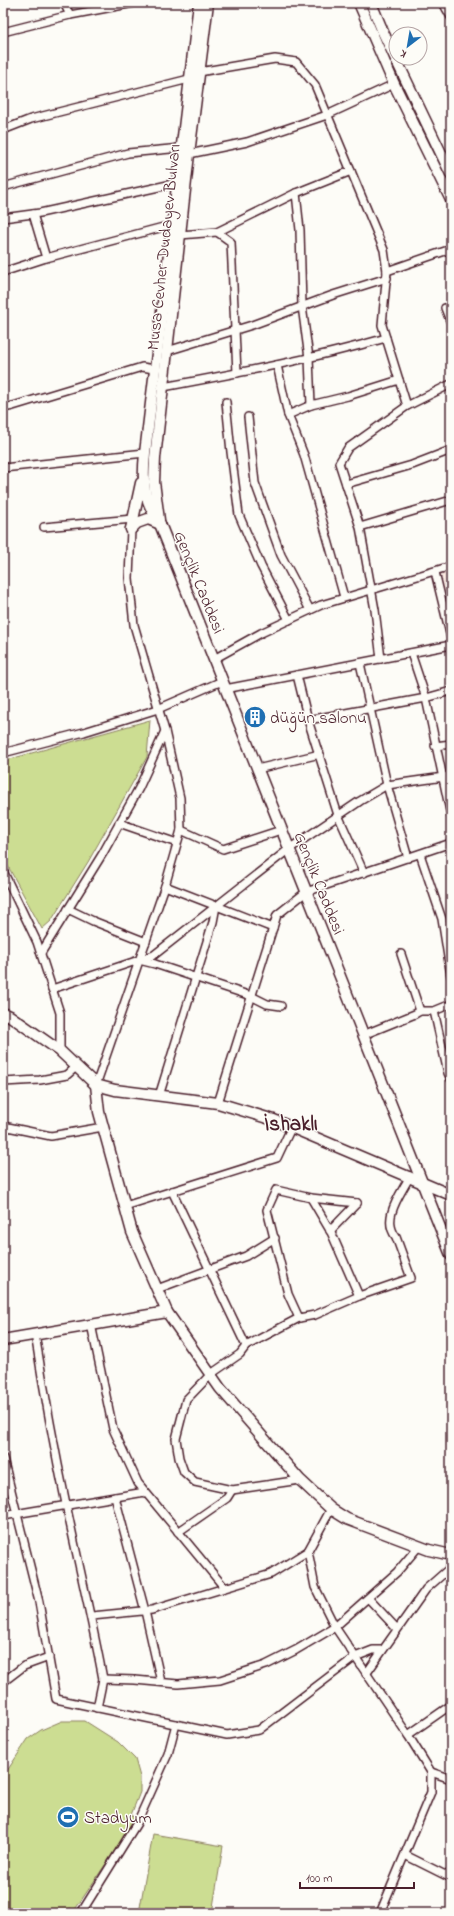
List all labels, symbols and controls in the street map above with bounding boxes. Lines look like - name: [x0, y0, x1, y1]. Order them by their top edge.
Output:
- north arrow: [388, 26, 428, 66]
- text: K: [396, 45, 410, 62]
- street label: Musa Cevher Dudayev Bulvarı: [141, 143, 189, 352]
- street label: Gençlik Caddesi: [167, 527, 231, 638]
- building icon: düğün salonu: [242, 704, 268, 730]
- place label: düğün salonu: [270, 706, 367, 733]
- street label: Gençlik Caddesi: [287, 828, 351, 939]
- district label: İshaklı: [264, 1110, 318, 1140]
- sports icon: Stadyum: [55, 1804, 81, 1830]
- place label: Stadyum: [84, 1806, 152, 1832]
- scale bar: [300, 1864, 414, 1890]
- text: 100 m: [306, 1870, 333, 1888]

